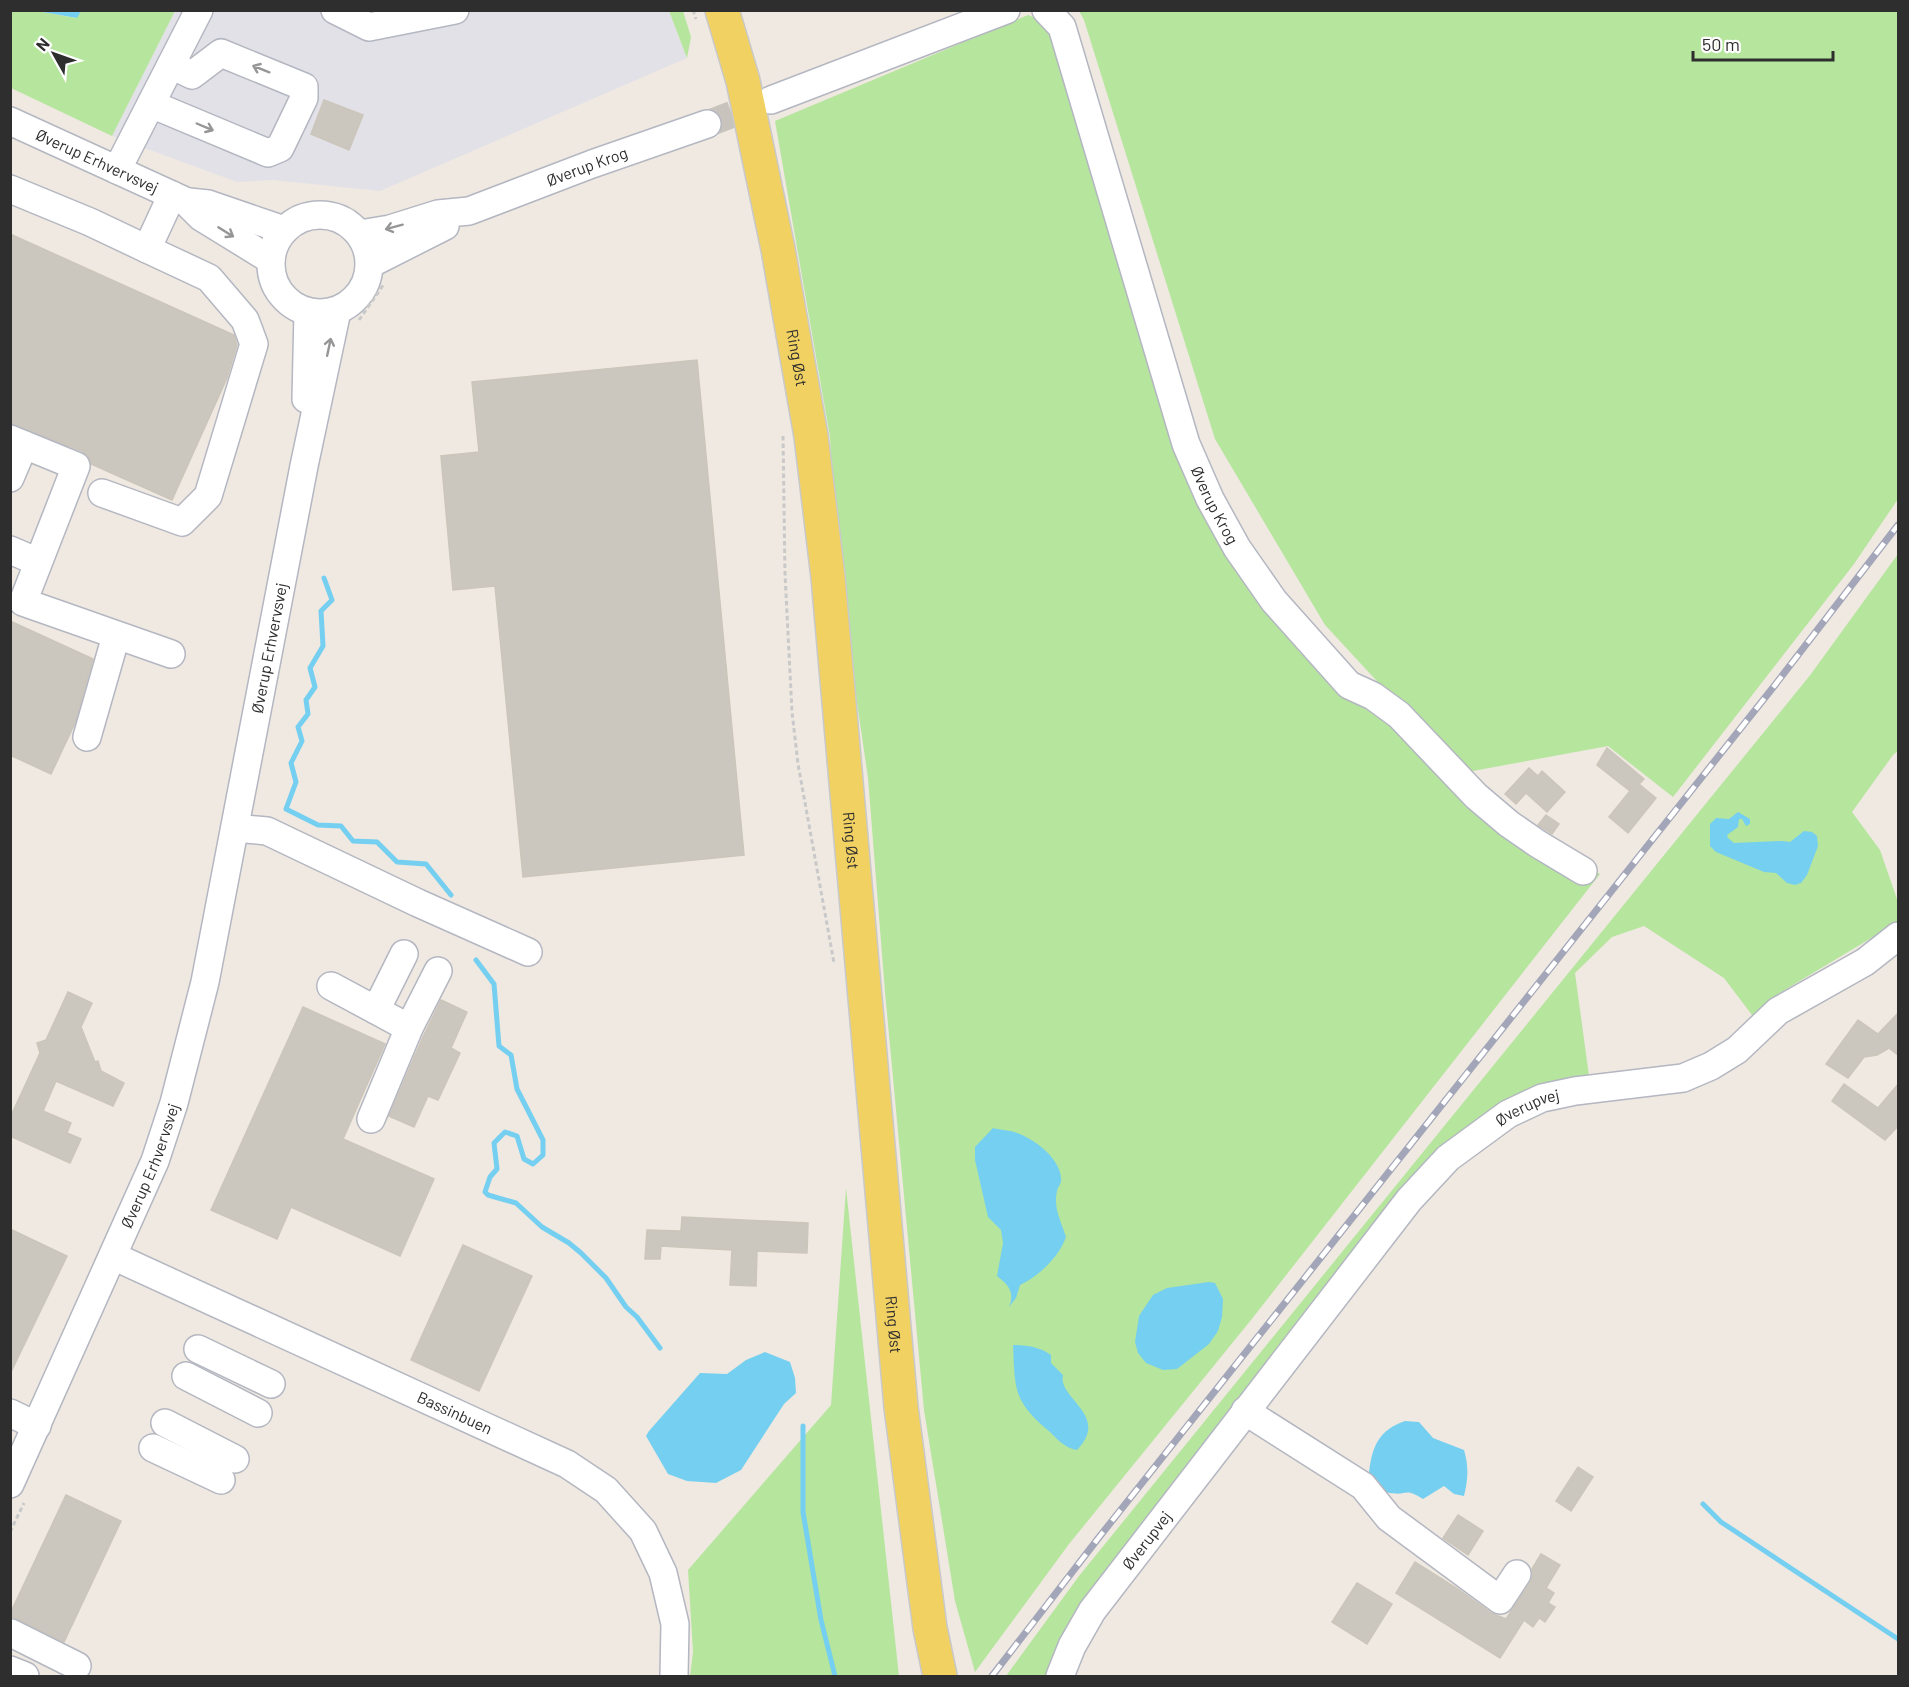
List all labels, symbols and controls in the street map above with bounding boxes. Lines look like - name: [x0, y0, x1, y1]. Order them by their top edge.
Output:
- north arrow: [24, 24, 84, 84]
- scale bar: [1693, 24, 1832, 62]
- text: 50 m: [1702, 33, 1740, 55]
- text: N: [31, 34, 53, 54]
- one-way arrow: [252, 63, 270, 74]
- one-way arrow: [195, 121, 213, 133]
- street label: Øverup Erhvervsvej: [33, 124, 162, 197]
- street label: Øverup Krog: [544, 142, 630, 190]
- one-way arrow: [385, 222, 404, 234]
- one-way arrow: [217, 227, 234, 239]
- street label: Ring Øst: [783, 327, 812, 388]
- one-way arrow: [324, 338, 335, 358]
- street label: Øverup Krog: [1188, 463, 1243, 547]
- street label: Øverup Erhvervsvej: [247, 581, 290, 715]
- street label: Ring Øst: [840, 811, 864, 870]
- street label: Øverupvej: [1491, 1085, 1561, 1129]
- street label: Øverup Erhvervsvej: [116, 1101, 182, 1231]
- street label: Ring Øst: [882, 1295, 906, 1354]
- street label: Bassinbuen: [414, 1387, 496, 1438]
- street label: Øverupvej: [1118, 1507, 1175, 1573]

